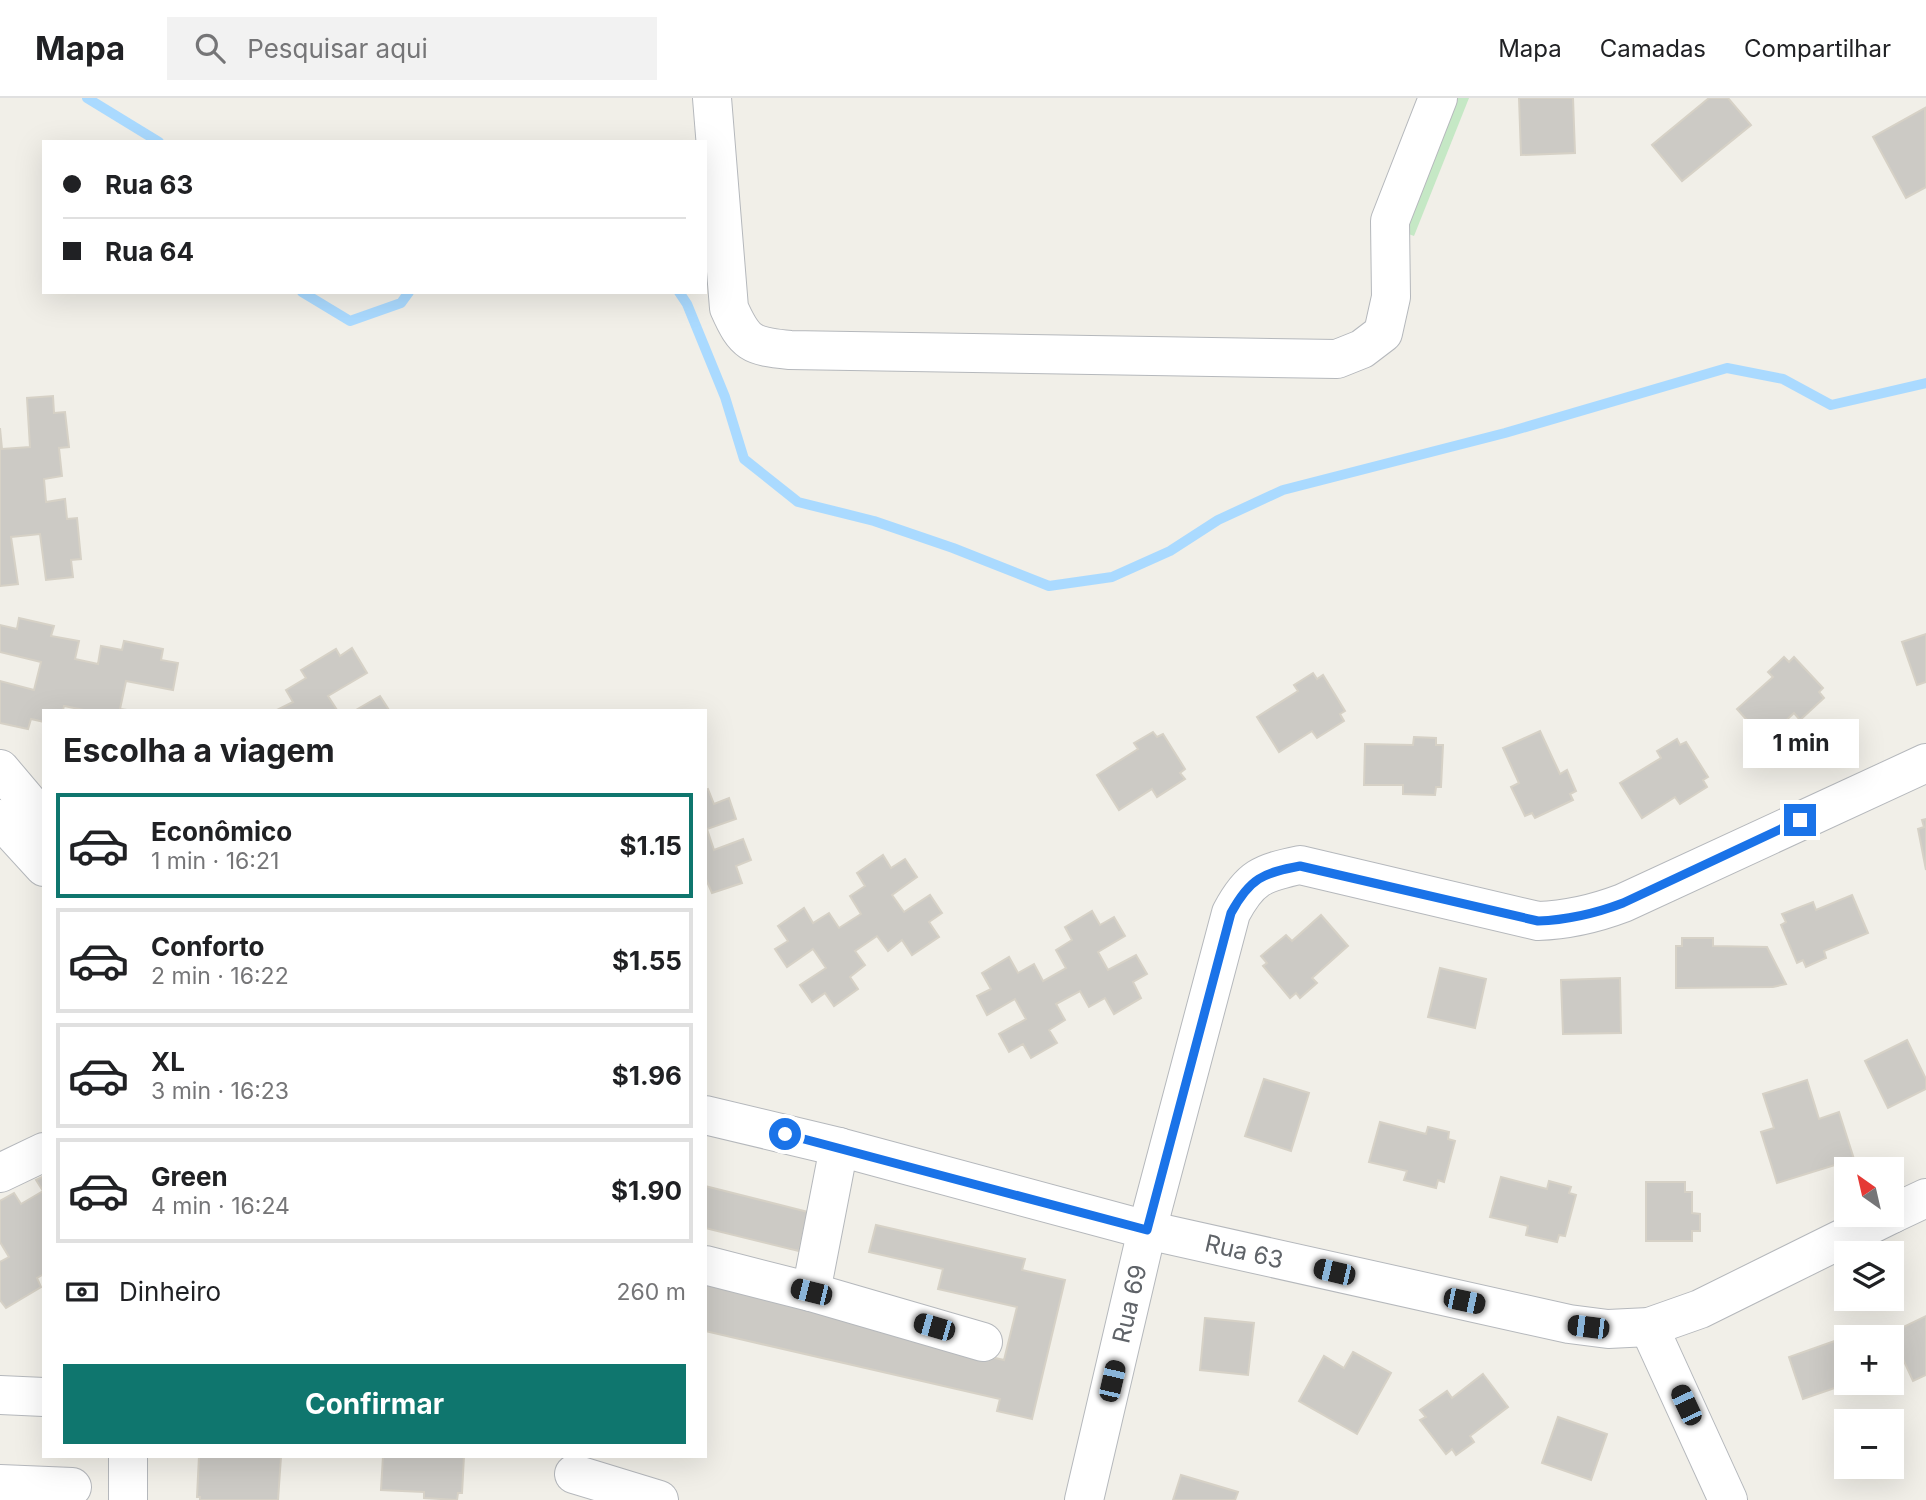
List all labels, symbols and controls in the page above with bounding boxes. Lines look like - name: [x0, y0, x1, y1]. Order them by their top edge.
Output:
- search box: [167, 17, 657, 80]
- text: Mapa: [35, 28, 125, 68]
- icon: search: [191, 29, 229, 67]
- text: Pesquisar aqui: [247, 33, 428, 64]
- text: Mapa: [1498, 34, 1562, 63]
- text: Camadas: [1600, 34, 1706, 63]
- text: Compartilhar: [1744, 34, 1891, 63]
- text: Rua 63: [105, 169, 193, 200]
- text: Rua 64: [105, 236, 194, 267]
- callout: 1 min: [1742, 718, 1858, 768]
- text: 1 min: [1773, 729, 1829, 757]
- text: Escolha a viagem: [63, 731, 335, 770]
- route end: [1784, 804, 1816, 836]
- icon: car: [67, 814, 130, 877]
- text: Econômico: [151, 816, 292, 847]
- text: $1.15: [620, 830, 682, 861]
- text: 1 min · 16:21: [151, 847, 279, 875]
- icon: car: [67, 929, 130, 992]
- text: Conforto: [151, 931, 264, 962]
- text: $1.55: [612, 945, 682, 976]
- text: 2 min · 16:22: [151, 962, 289, 990]
- icon: car: [67, 1044, 130, 1107]
- text: XL: [151, 1046, 185, 1077]
- text: $1.96: [612, 1060, 682, 1091]
- text: 3 min · 16:23: [151, 1077, 289, 1105]
- route start: [769, 1118, 801, 1150]
- north arrow: [1834, 1157, 1904, 1227]
- map controls: [1834, 1157, 1904, 1479]
- icon: car: [67, 1159, 130, 1222]
- text: Green: [151, 1161, 228, 1192]
- text: $1.90: [611, 1175, 682, 1206]
- text: 4 min · 16:24: [151, 1192, 290, 1220]
- street label: Rua 63: [1202, 1228, 1286, 1275]
- button: layers: [1834, 1241, 1904, 1311]
- car: [1312, 1257, 1357, 1287]
- street label: Rua 69: [1106, 1262, 1153, 1346]
- icon: cash: [63, 1273, 101, 1311]
- text: Dinheiro: [119, 1276, 221, 1307]
- car: [789, 1277, 834, 1307]
- text: 260 m: [617, 1278, 686, 1306]
- car: [1442, 1286, 1487, 1316]
- car: [911, 1311, 958, 1343]
- car: [1566, 1314, 1611, 1340]
- button: +: [1834, 1325, 1904, 1395]
- car: [1098, 1358, 1127, 1404]
- button: Confirmar: [63, 1364, 686, 1444]
- car: [1668, 1382, 1705, 1428]
- button: −: [1834, 1409, 1904, 1479]

